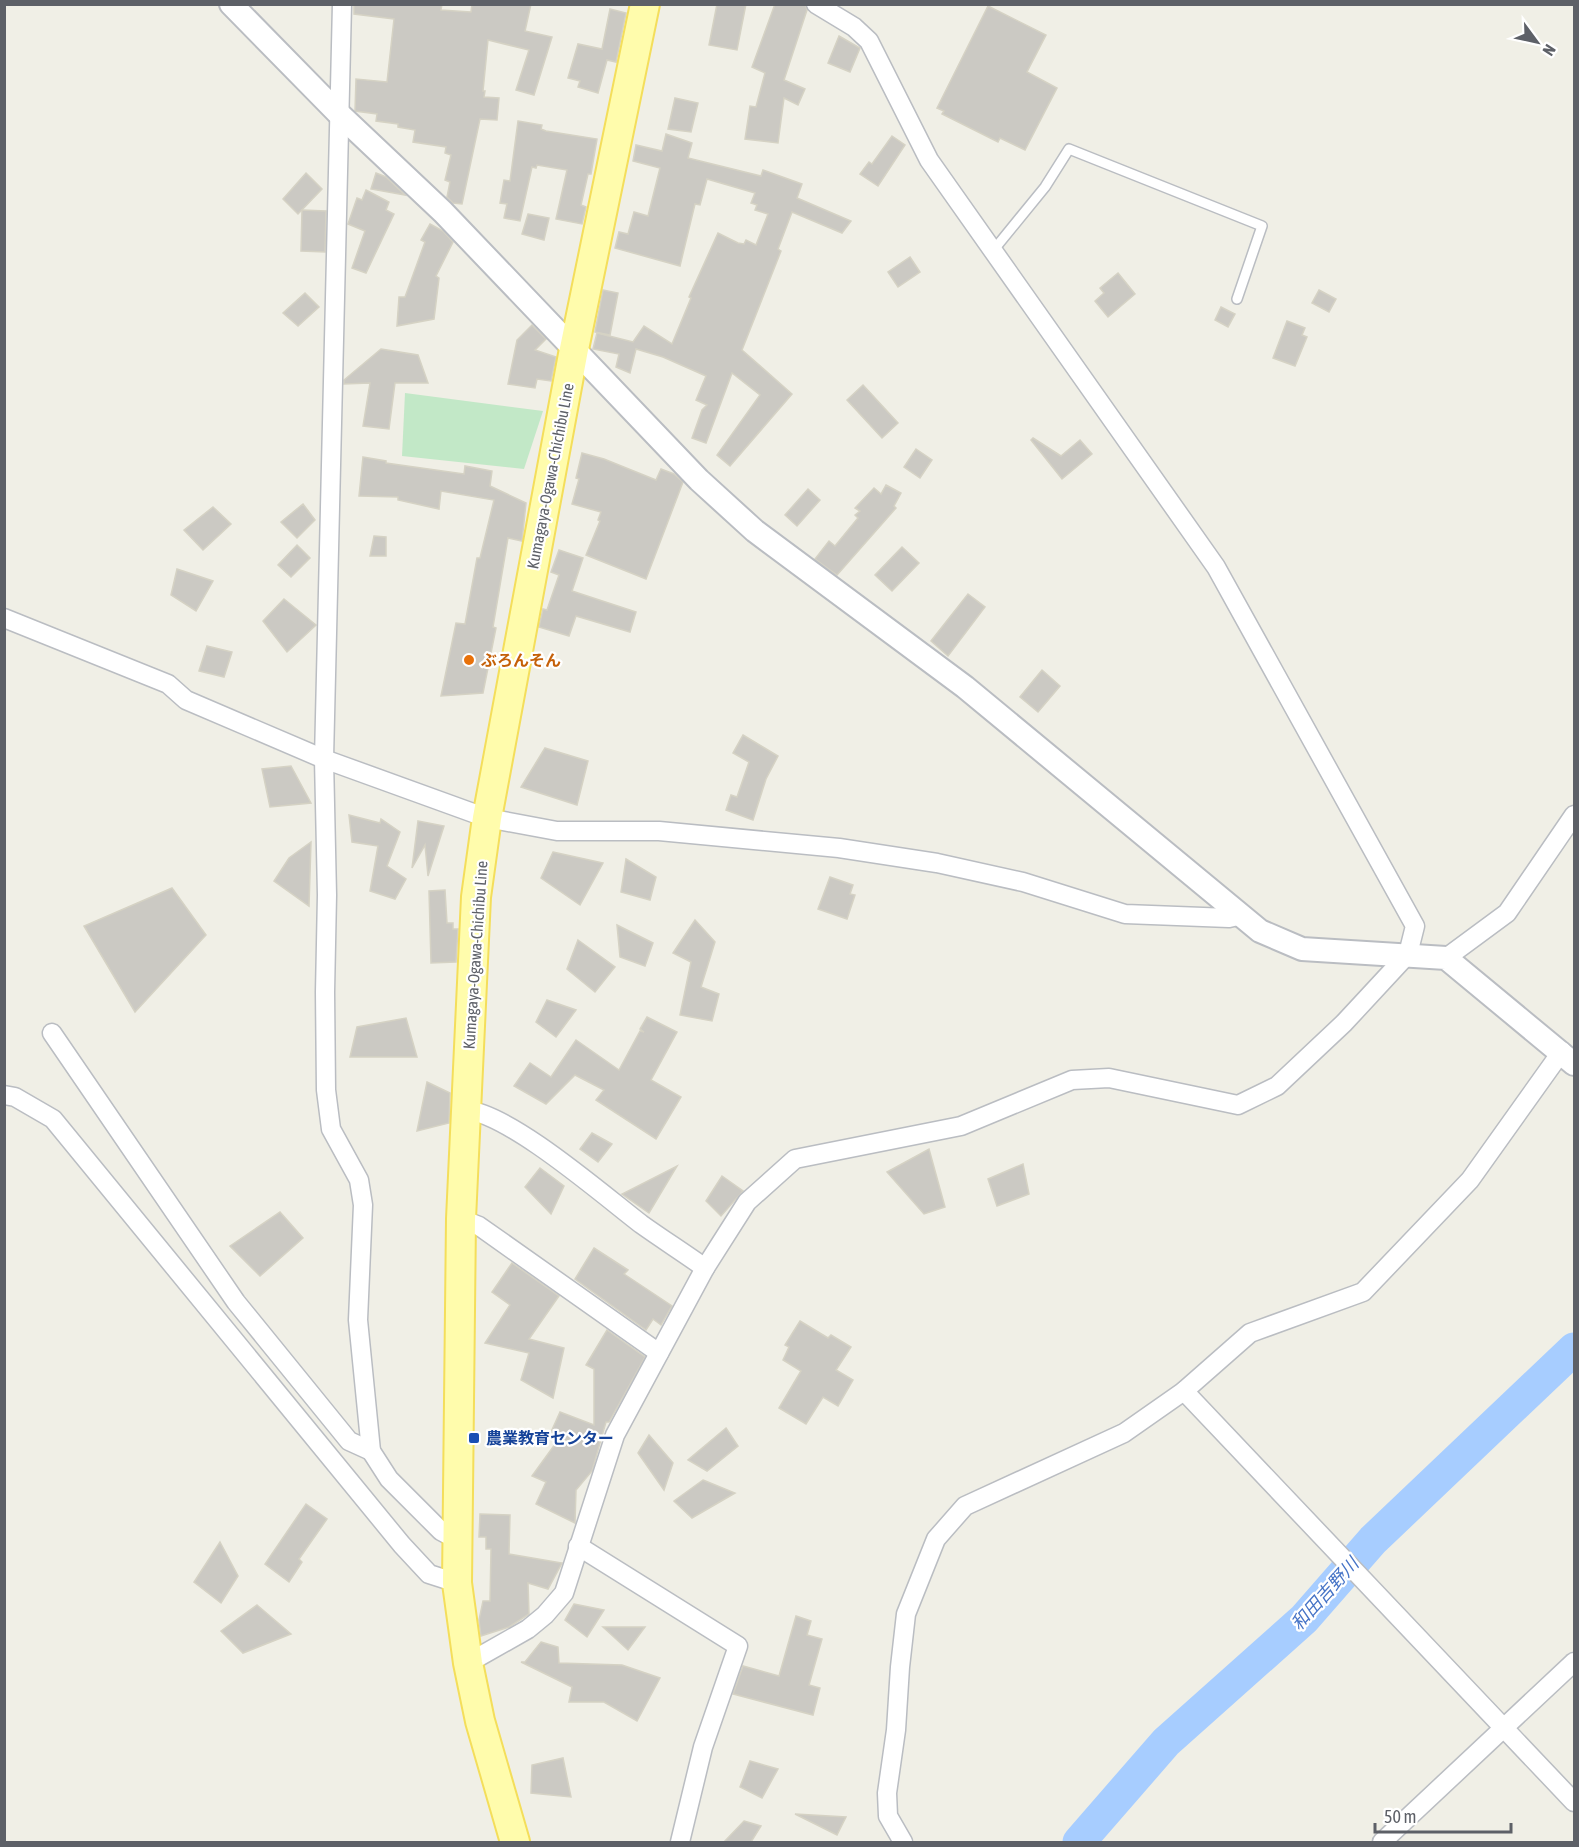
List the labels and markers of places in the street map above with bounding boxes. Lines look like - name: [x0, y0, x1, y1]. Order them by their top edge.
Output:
- place label: ぶろんそん: [481, 651, 561, 669]
- marker: ぶろんそん: [462, 653, 476, 667]
- place label: 農業教育センター: [486, 1429, 614, 1447]
- marker: 農業教育センター: [467, 1431, 481, 1445]

